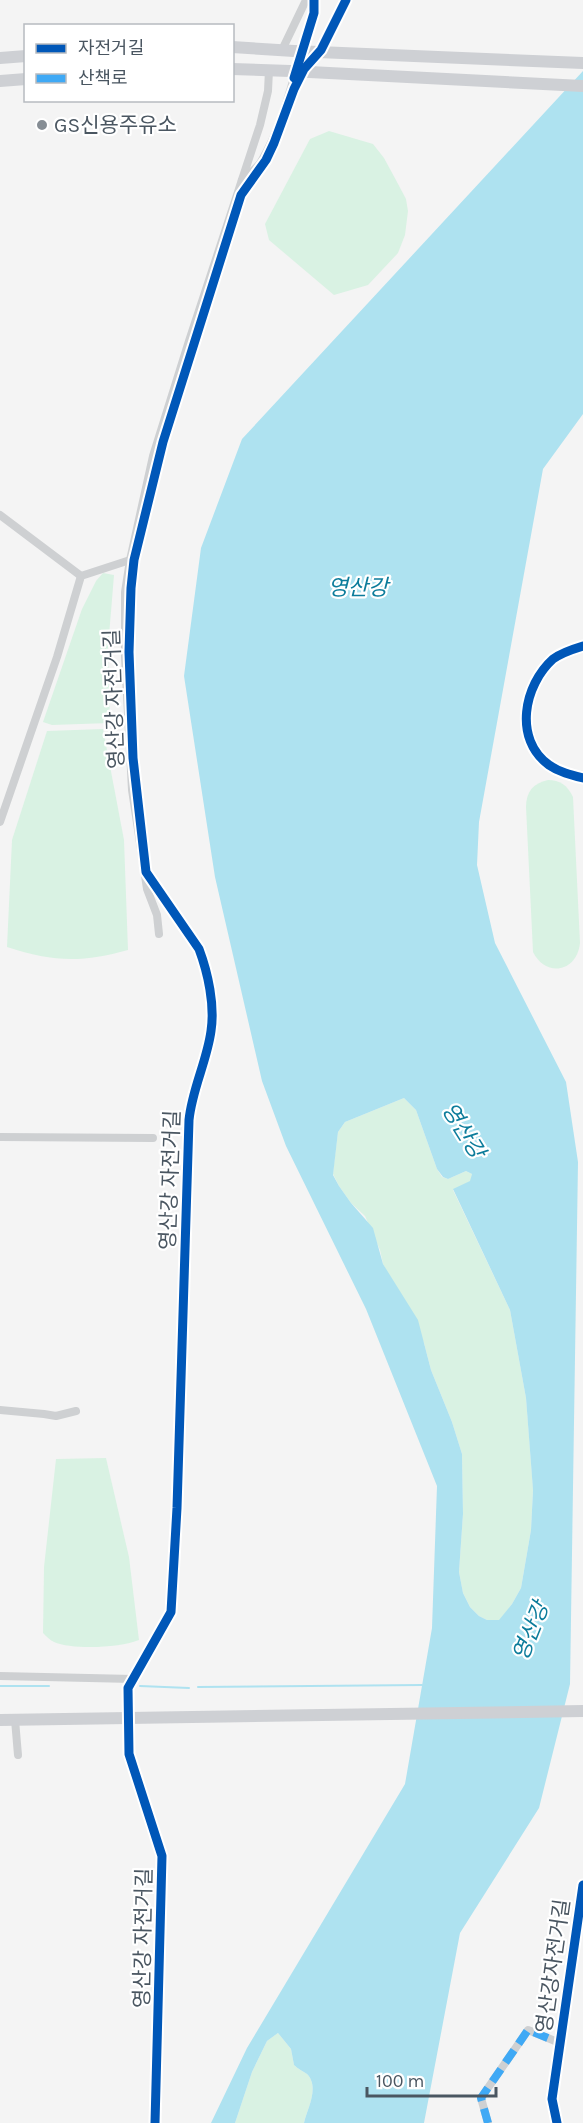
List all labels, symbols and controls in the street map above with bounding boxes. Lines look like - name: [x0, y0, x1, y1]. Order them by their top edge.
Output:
- legend: [24, 24, 234, 102]
- text: 자전거길: [78, 37, 144, 59]
- text: 산책로: [78, 67, 128, 89]
- place label: GS신용주유소: [54, 113, 177, 137]
- marker: GS신용주유소: [35, 118, 49, 132]
- water label: 영산강: [328, 575, 391, 601]
- street label: 영산강 자전거길: [100, 629, 128, 769]
- water label: 영산강: [436, 1098, 492, 1166]
- street label: 영산강 자전거길: [156, 1110, 184, 1250]
- water label: 영산강: [507, 1596, 555, 1664]
- street label: 영산강 자전거길: [130, 1868, 156, 2008]
- street label: 영산강자전거길: [532, 1897, 574, 2035]
- scale bar: [367, 2060, 496, 2098]
- text: 100 m: [376, 2070, 424, 2092]

